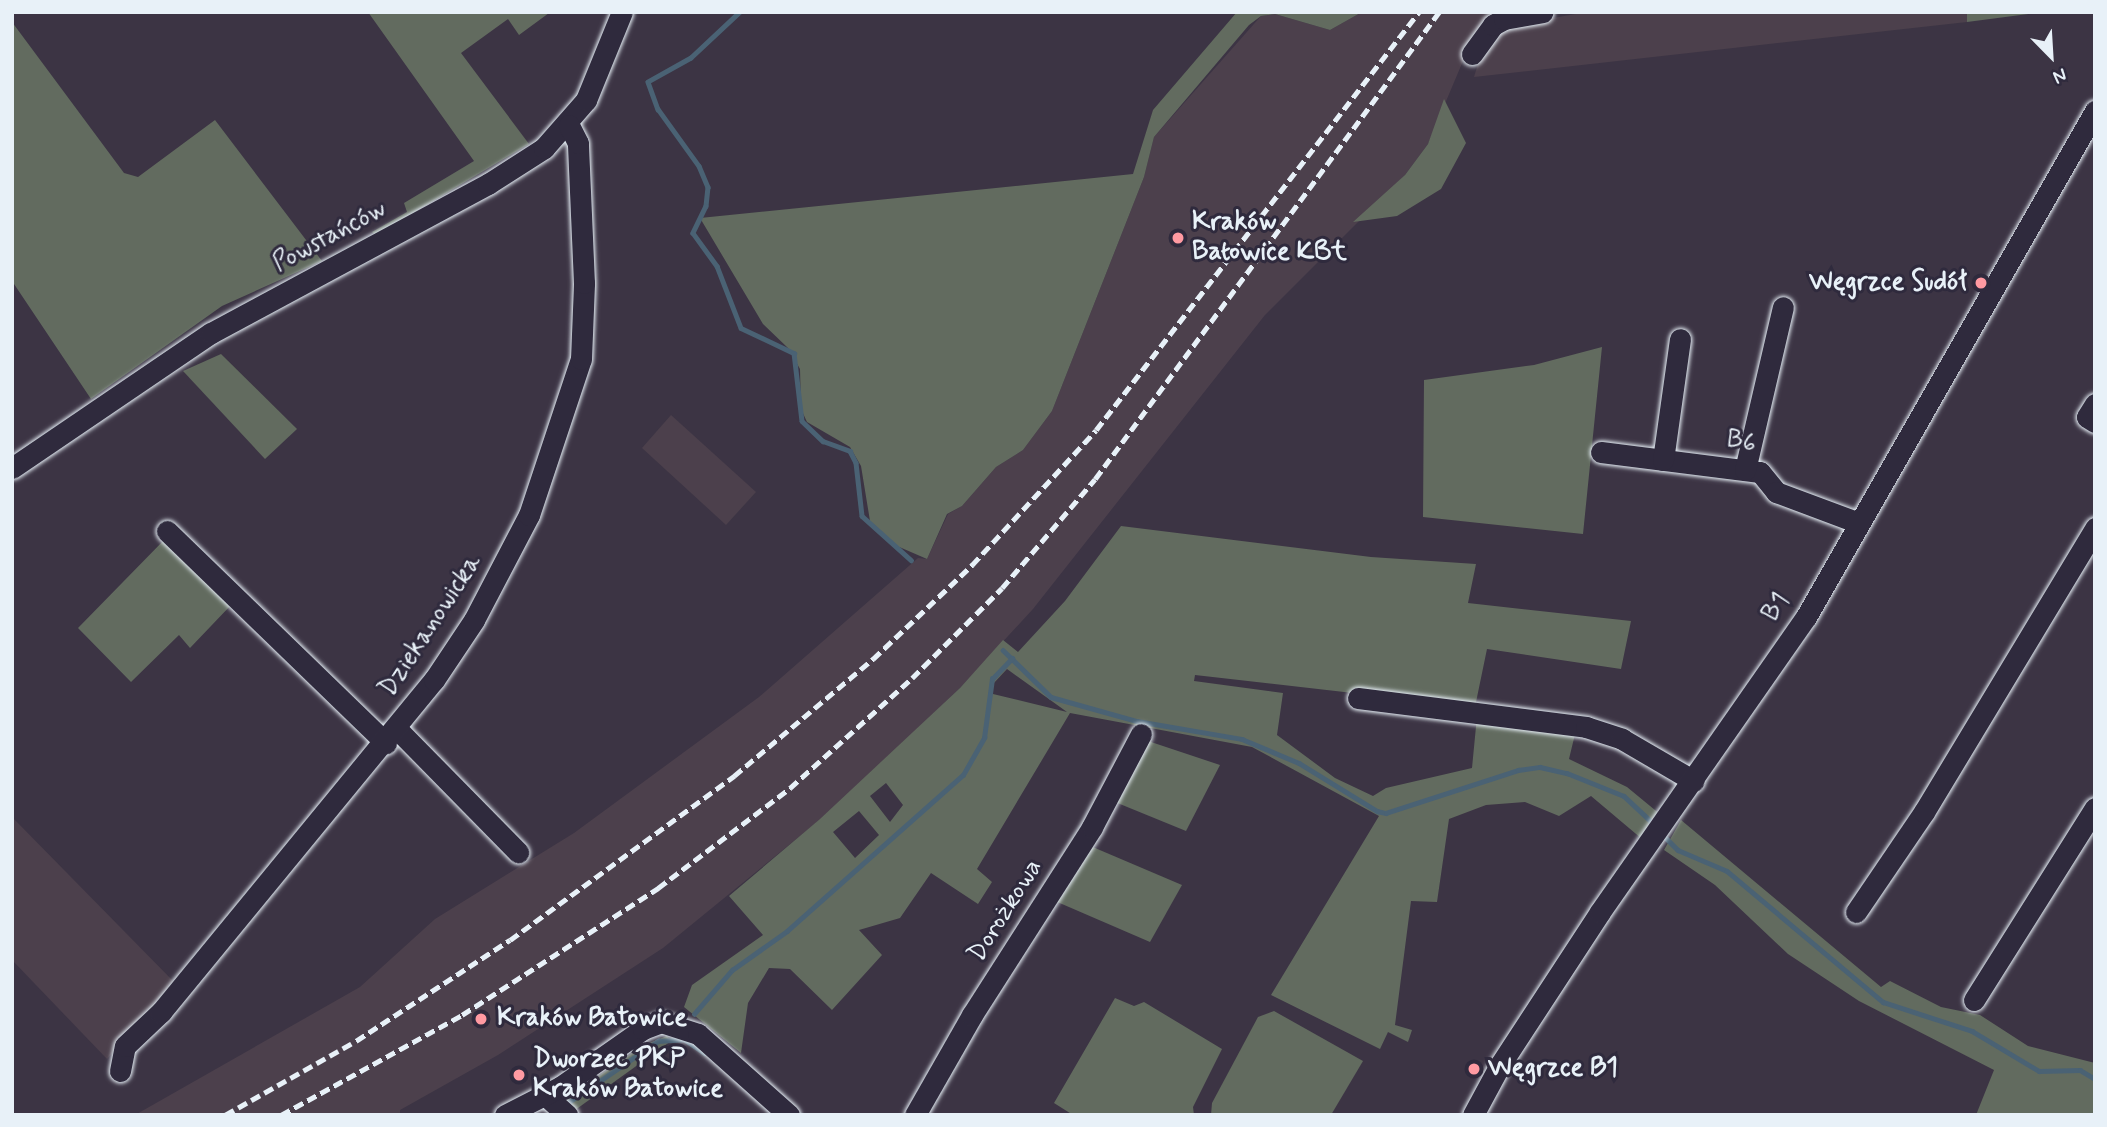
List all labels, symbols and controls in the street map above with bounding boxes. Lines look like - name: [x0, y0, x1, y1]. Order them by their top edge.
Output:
- north arrow: [2016, 21, 2086, 91]
- text: N: [2049, 62, 2071, 90]
- street label: Powstańców: [268, 194, 392, 280]
- place label: Kraków Batowice KBt: [1192, 207, 1343, 268]
- marker: Kraków Batowice KBt: [1170, 230, 1186, 246]
- place label: Węgrzce Sudół: [1806, 267, 1967, 299]
- marker: Węgrzce Sudół: [1973, 275, 1989, 291]
- street label: B6: [1723, 425, 1759, 461]
- street label: Dziekanowicka: [373, 549, 489, 703]
- street label: B1: [1756, 588, 1798, 628]
- street label: Dorożkowa: [962, 854, 1050, 968]
- place label: Kraków Batowice: [497, 1003, 686, 1035]
- marker: Kraków Batowice: [471, 1009, 491, 1029]
- place label: Dworzec PKP Kraków Batowice: [533, 1044, 722, 1106]
- place label: Węgrzce B1: [1488, 1053, 1618, 1085]
- marker: Węgrzce B1: [1466, 1061, 1482, 1077]
- marker: Dworzec PKP Kraków Batowice: [511, 1067, 527, 1083]

